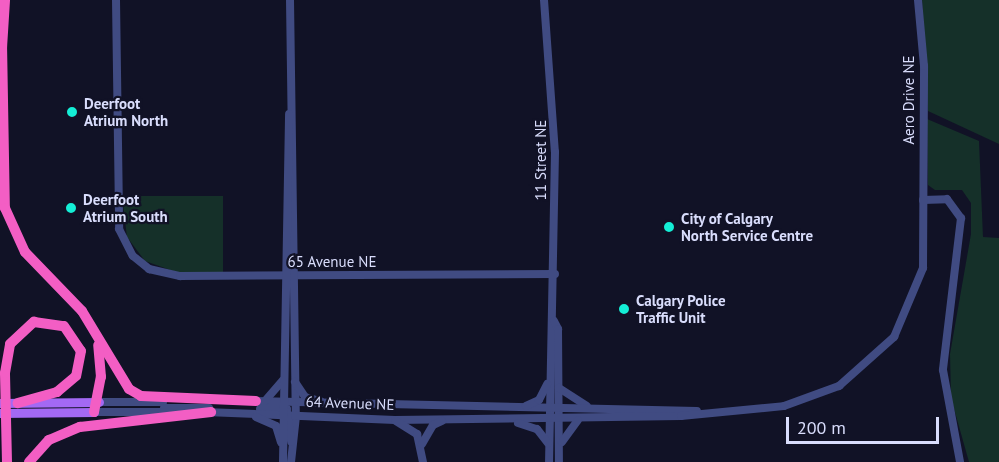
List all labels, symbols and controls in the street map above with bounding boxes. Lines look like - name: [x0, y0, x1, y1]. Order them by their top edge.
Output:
- street label: Aero Drive NE: [900, 55, 918, 145]
- place label: Deerfoot Atrium North: [84, 94, 168, 129]
- marker: Deerfoot Atrium North: [65, 105, 79, 119]
- street label: 11 Street NE: [532, 120, 550, 200]
- place label: Deerfoot Atrium South: [83, 190, 168, 225]
- marker: Deerfoot Atrium South: [64, 201, 78, 215]
- place label: City of Calgary North Service Centre: [681, 209, 813, 244]
- marker: City of Calgary North Service Centre: [662, 220, 676, 234]
- street label: 65 Avenue NE: [287, 253, 377, 271]
- place label: Calgary Police Traffic Unit: [636, 291, 726, 326]
- marker: Calgary Police Traffic Unit: [617, 302, 631, 316]
- street label: 64 Avenue NE: [305, 392, 395, 414]
- scale bar: [789, 405, 942, 443]
- text: 200 m: [797, 416, 846, 439]

